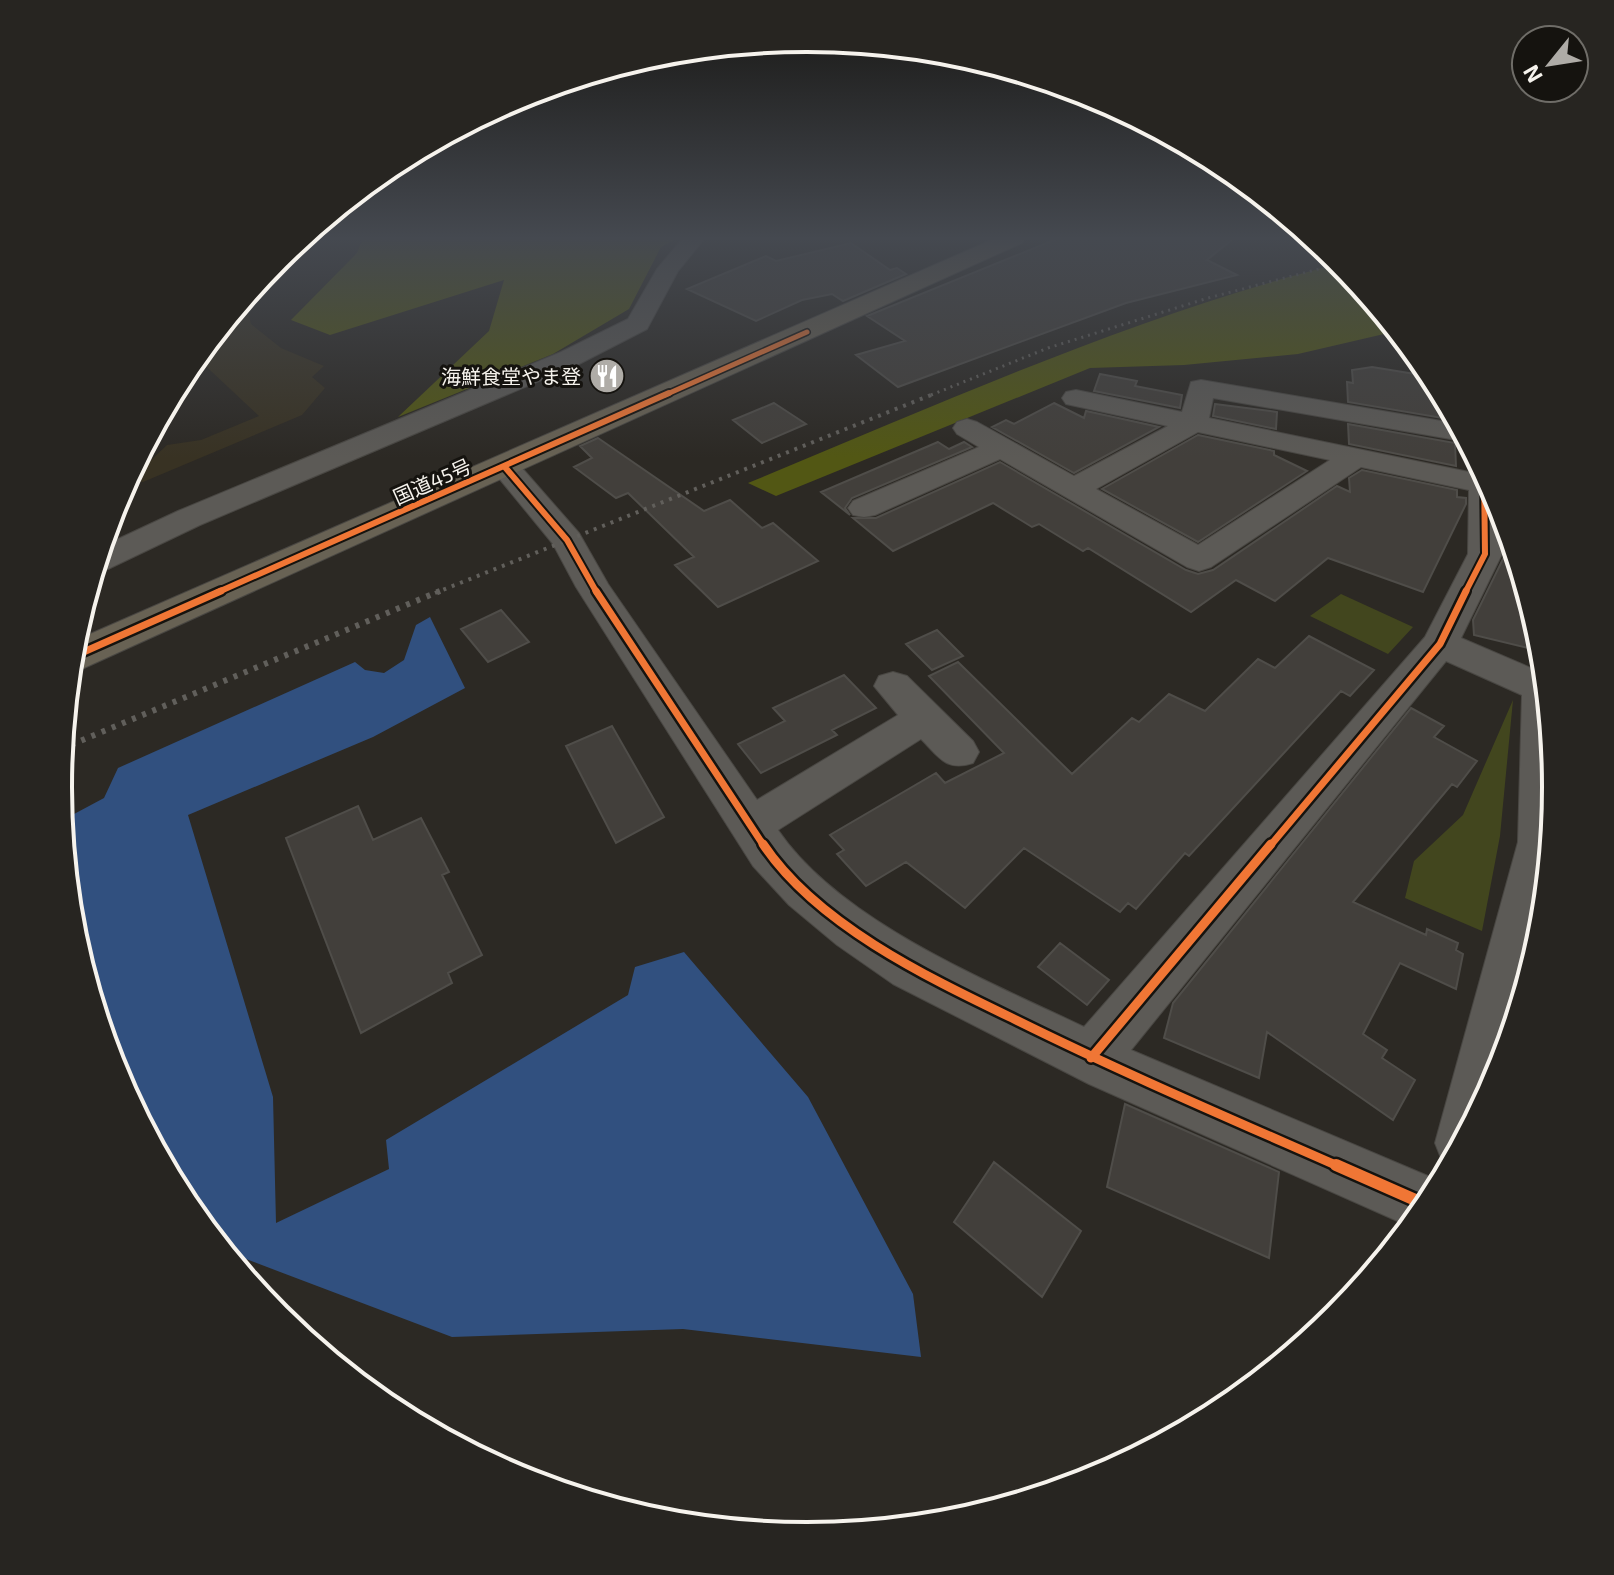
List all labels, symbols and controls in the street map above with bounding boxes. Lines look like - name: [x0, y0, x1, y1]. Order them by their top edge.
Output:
- north arrow: [1510, 24, 1590, 104]
- text: N: [1517, 61, 1547, 88]
- restaurant icon: 海鮮食堂やま登: [588, 357, 626, 395]
- place label: 海鮮食堂やま登: [441, 364, 581, 388]
- street label: 国道45号: [389, 453, 475, 509]

